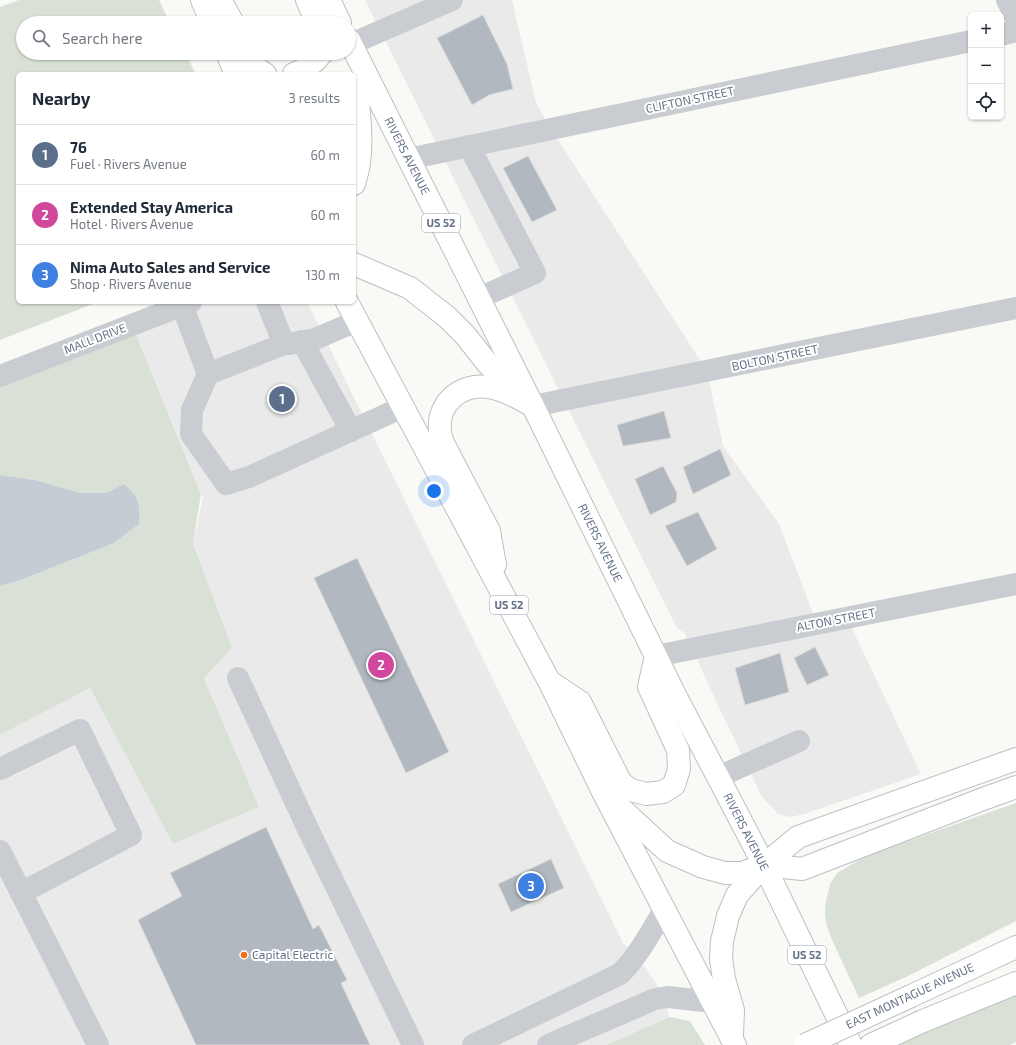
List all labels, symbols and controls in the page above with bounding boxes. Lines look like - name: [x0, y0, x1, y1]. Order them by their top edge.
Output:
- map controls: [968, 12, 1004, 120]
- button: +: [968, 12, 1004, 48]
- search box: [16, 16, 356, 60]
- icon: search: [30, 27, 52, 49]
- text: Search here: [62, 29, 143, 47]
- button: −: [968, 48, 1004, 84]
- street label: CLIFTON STREET: [644, 83, 735, 115]
- button: locate: [968, 84, 1004, 120]
- text: Nearby: [32, 88, 90, 108]
- text: 3 results: [289, 90, 340, 106]
- street label: RIVERS AVENUE: [382, 114, 434, 197]
- text: 76: [70, 138, 87, 156]
- text: 1: [42, 147, 48, 163]
- text: 60 m: [310, 147, 340, 163]
- text: Fuel · Rivers Avenue: [70, 156, 187, 172]
- text: Extended Stay America: [70, 198, 233, 216]
- text: 2: [41, 207, 49, 223]
- text: 60 m: [310, 207, 340, 223]
- road number: US 52: [422, 214, 460, 232]
- text: Hotel · Rivers Avenue: [70, 216, 193, 232]
- text: Nima Auto Sales and Service: [70, 258, 271, 276]
- text: 3: [41, 267, 49, 283]
- text: 130 m: [305, 267, 340, 283]
- text: Shop · Rivers Avenue: [70, 276, 192, 292]
- street label: MALL DRIVE: [62, 320, 128, 356]
- street label: BOLTON STREET: [730, 341, 819, 373]
- pin: 1: [269, 384, 295, 414]
- your location: [424, 481, 444, 501]
- street label: RIVERS AVENUE: [576, 501, 626, 584]
- road number: US 52: [490, 596, 528, 614]
- street label: ALTON STREET: [795, 605, 876, 634]
- pin: 2: [368, 650, 394, 680]
- street label: RIVERS AVENUE: [721, 790, 773, 873]
- pin: 3: [518, 871, 544, 901]
- road number: US 52: [788, 946, 826, 964]
- place label: Capital Electric: [252, 947, 333, 961]
- marker: Capital Electric: [239, 950, 249, 960]
- street label: EAST MONTAGUE AVENUE: [843, 959, 976, 1031]

